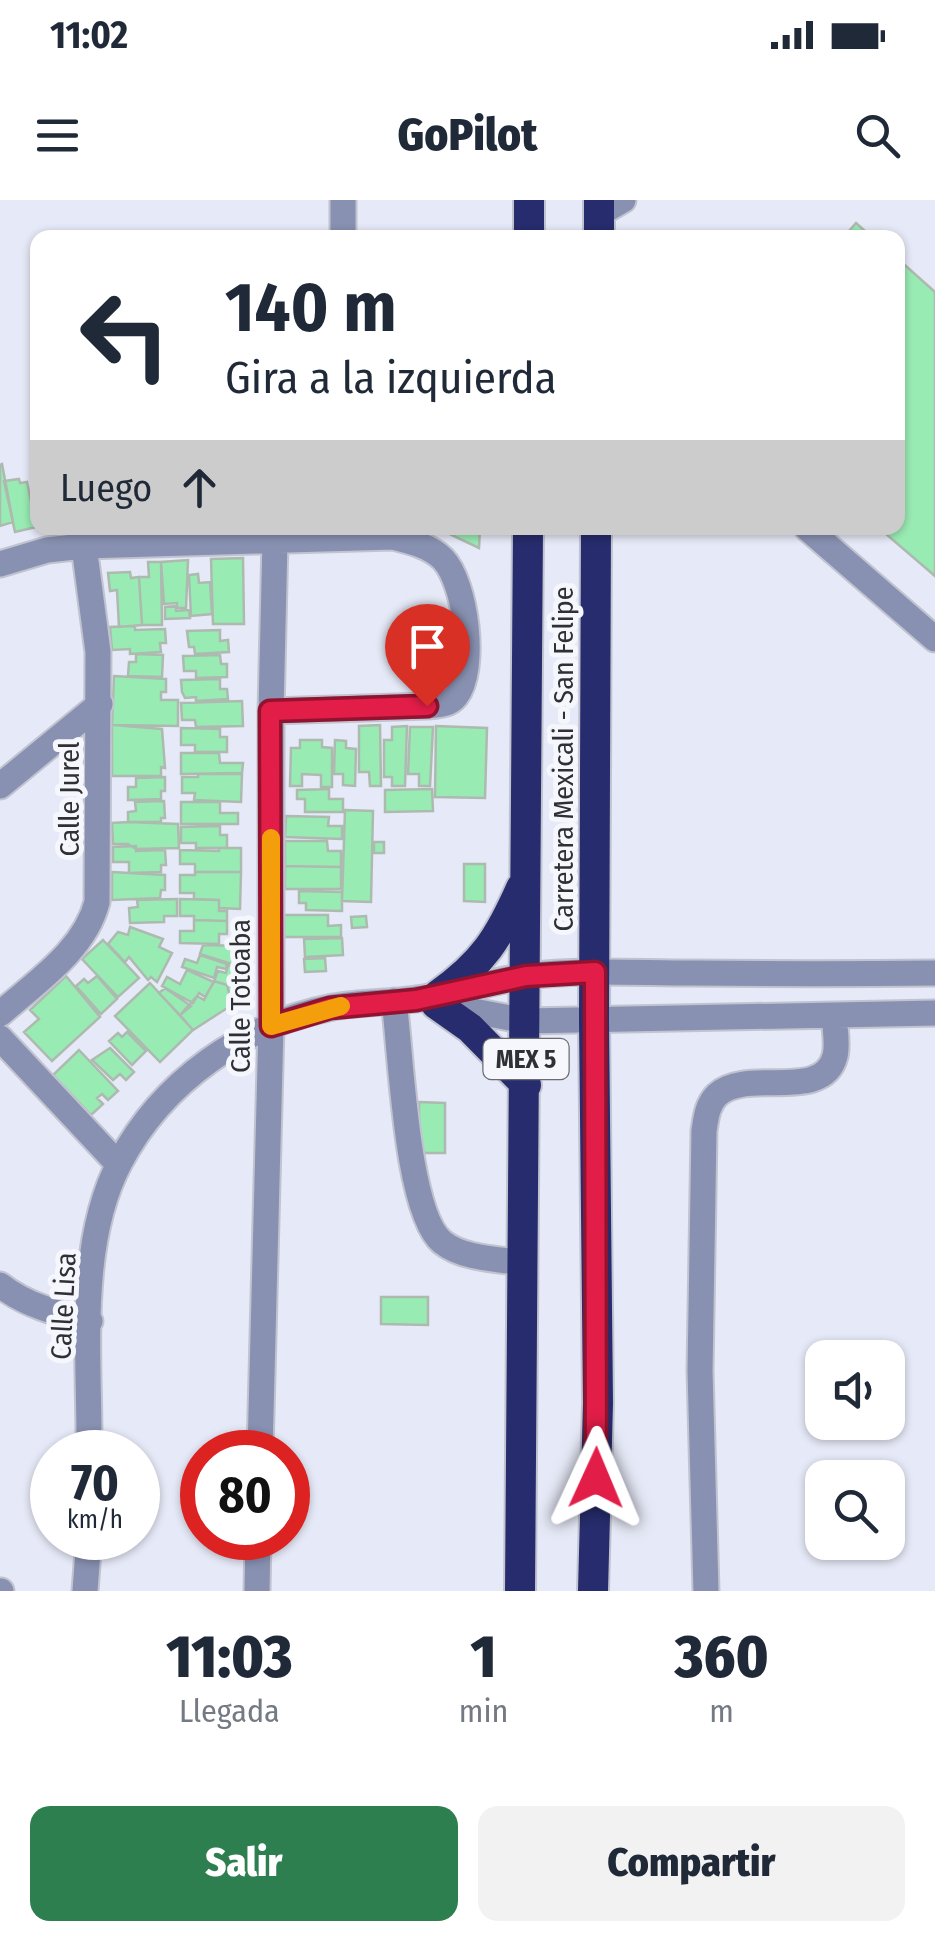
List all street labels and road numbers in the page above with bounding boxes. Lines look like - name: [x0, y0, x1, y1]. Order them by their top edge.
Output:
- street label: Carretera Mexicali - San Felipe: [547, 586, 580, 932]
- street label: Calle Jurel: [53, 742, 86, 856]
- street label: Calle Totoaba: [224, 919, 257, 1073]
- road number: MEX 5: [484, 1039, 568, 1079]
- street label: Calle Lisa: [44, 1252, 83, 1361]

